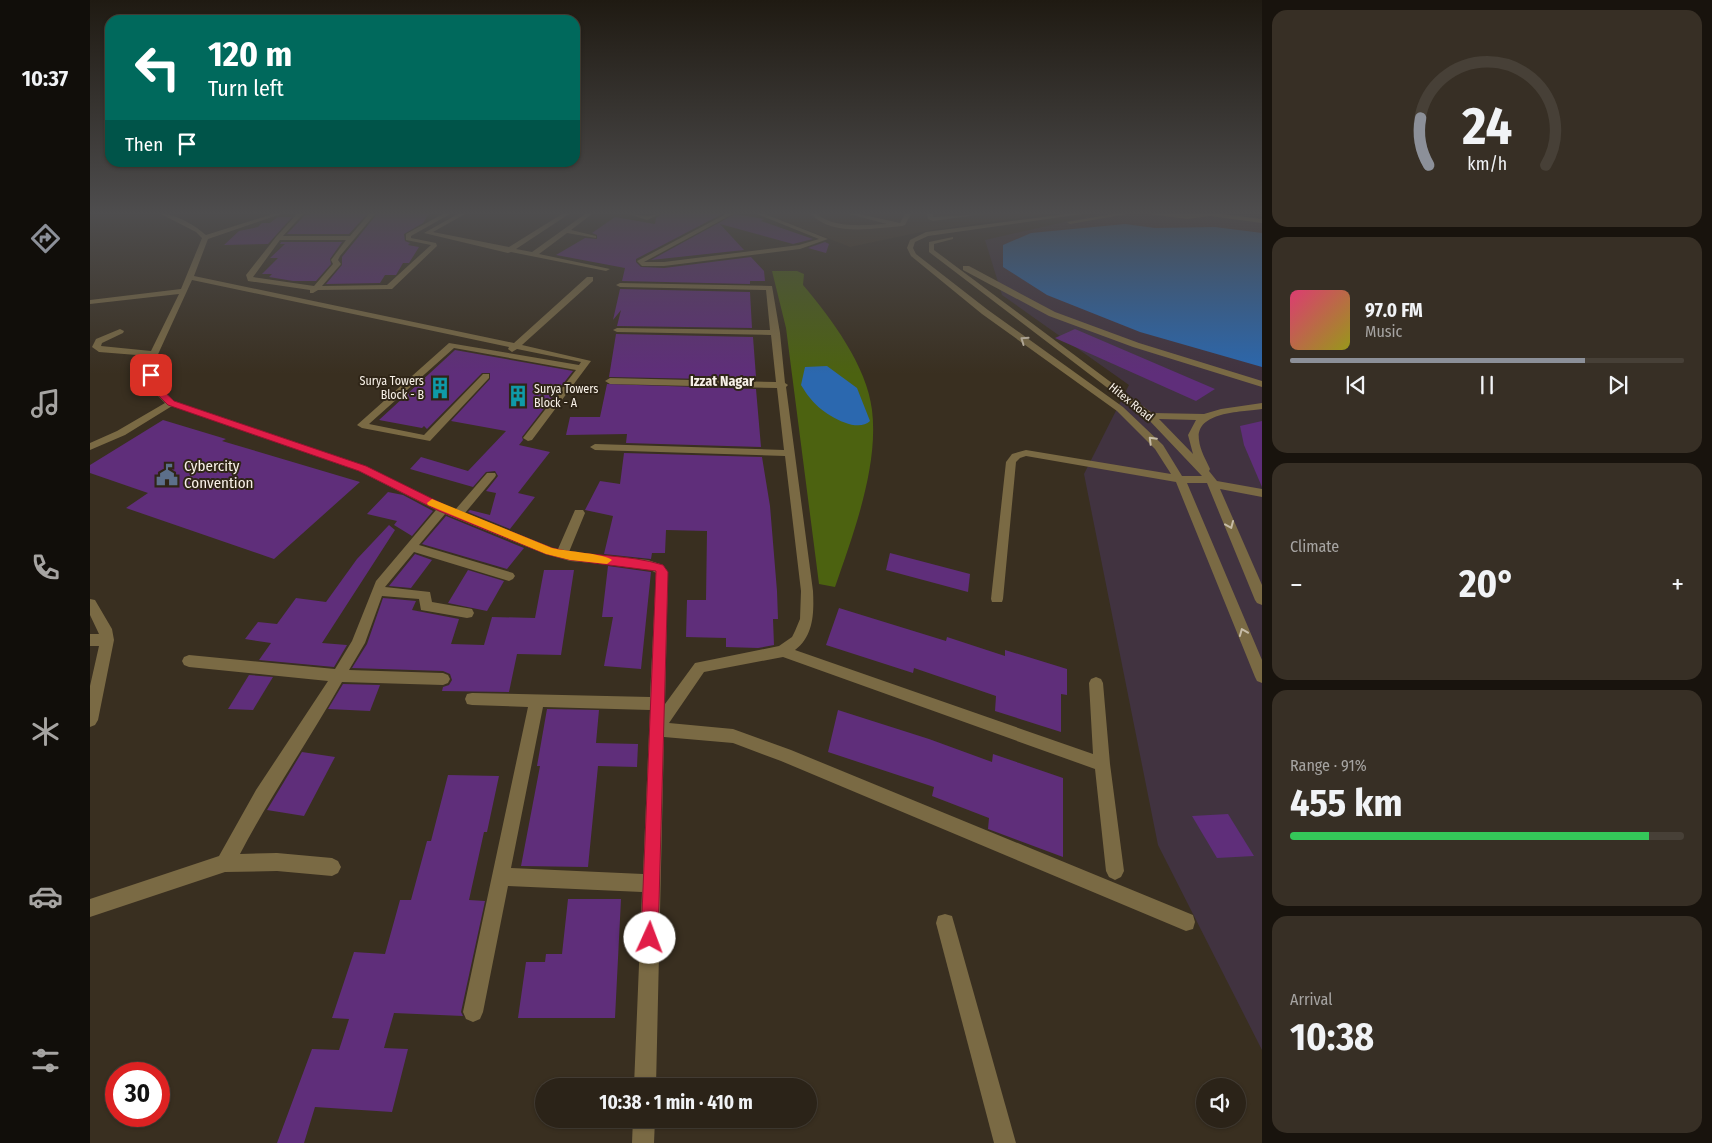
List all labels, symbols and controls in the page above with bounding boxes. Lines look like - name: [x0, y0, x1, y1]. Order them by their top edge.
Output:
- text: 120 m: [208, 33, 292, 75]
- icon: left: [125, 35, 190, 100]
- text: 10:37: [22, 65, 68, 92]
- text: Turn left: [208, 75, 284, 102]
- text: 24: [1461, 95, 1512, 158]
- icon: arrive: [173, 130, 201, 158]
- text: Then: [125, 133, 163, 156]
- text: km/h: [1467, 153, 1507, 175]
- icon: directions: [28, 221, 63, 256]
- text: 97.0 FM: [1365, 299, 1423, 322]
- text: Music: [1365, 322, 1402, 341]
- one-way arrow: [1020, 337, 1029, 346]
- pin: [130, 354, 172, 396]
- icon: arrive: [137, 361, 165, 389]
- icon: previous: [1342, 371, 1370, 399]
- icon: pause: [1473, 371, 1501, 399]
- icon: next: [1604, 371, 1632, 399]
- district label: Izzat Nagar: [690, 373, 755, 390]
- place label: Surya Towers Block - B: [360, 374, 424, 402]
- building icon: Surya Towers Block - B: [427, 375, 453, 401]
- street label: Hitex Road: [1106, 380, 1156, 424]
- place label: Surya Towers Block - A: [534, 382, 598, 410]
- building icon: Surya Towers Block - A: [505, 383, 531, 409]
- icon: music: [28, 386, 63, 421]
- one-way arrow: [1148, 436, 1157, 445]
- place label: Cybercity Convention: [184, 457, 253, 492]
- public building icon: Cybercity Convention: [154, 462, 180, 488]
- one-way arrow: [1223, 520, 1234, 529]
- text: Climate: [1290, 537, 1339, 556]
- icon: phone: [28, 550, 63, 585]
- text: 20°: [1459, 561, 1515, 607]
- text: −: [1290, 568, 1303, 601]
- text: +: [1671, 568, 1684, 601]
- one-way arrow: [1238, 628, 1249, 637]
- icon: climate: [28, 714, 63, 749]
- text: Range · 91%: [1290, 756, 1367, 775]
- text: 455 km: [1290, 780, 1403, 826]
- icon: car: [28, 879, 63, 914]
- position arrow: [623, 911, 675, 963]
- text: Arrival: [1290, 990, 1332, 1009]
- text: 10:38: [1290, 1014, 1374, 1060]
- icon: filters: [28, 1043, 63, 1078]
- speed limit sign: 30: [105, 1062, 170, 1127]
- map controls: [1196, 1078, 1246, 1128]
- button: sound: [1196, 1078, 1246, 1128]
- text: 10:38 · 1 min · 410 m: [599, 1091, 753, 1114]

